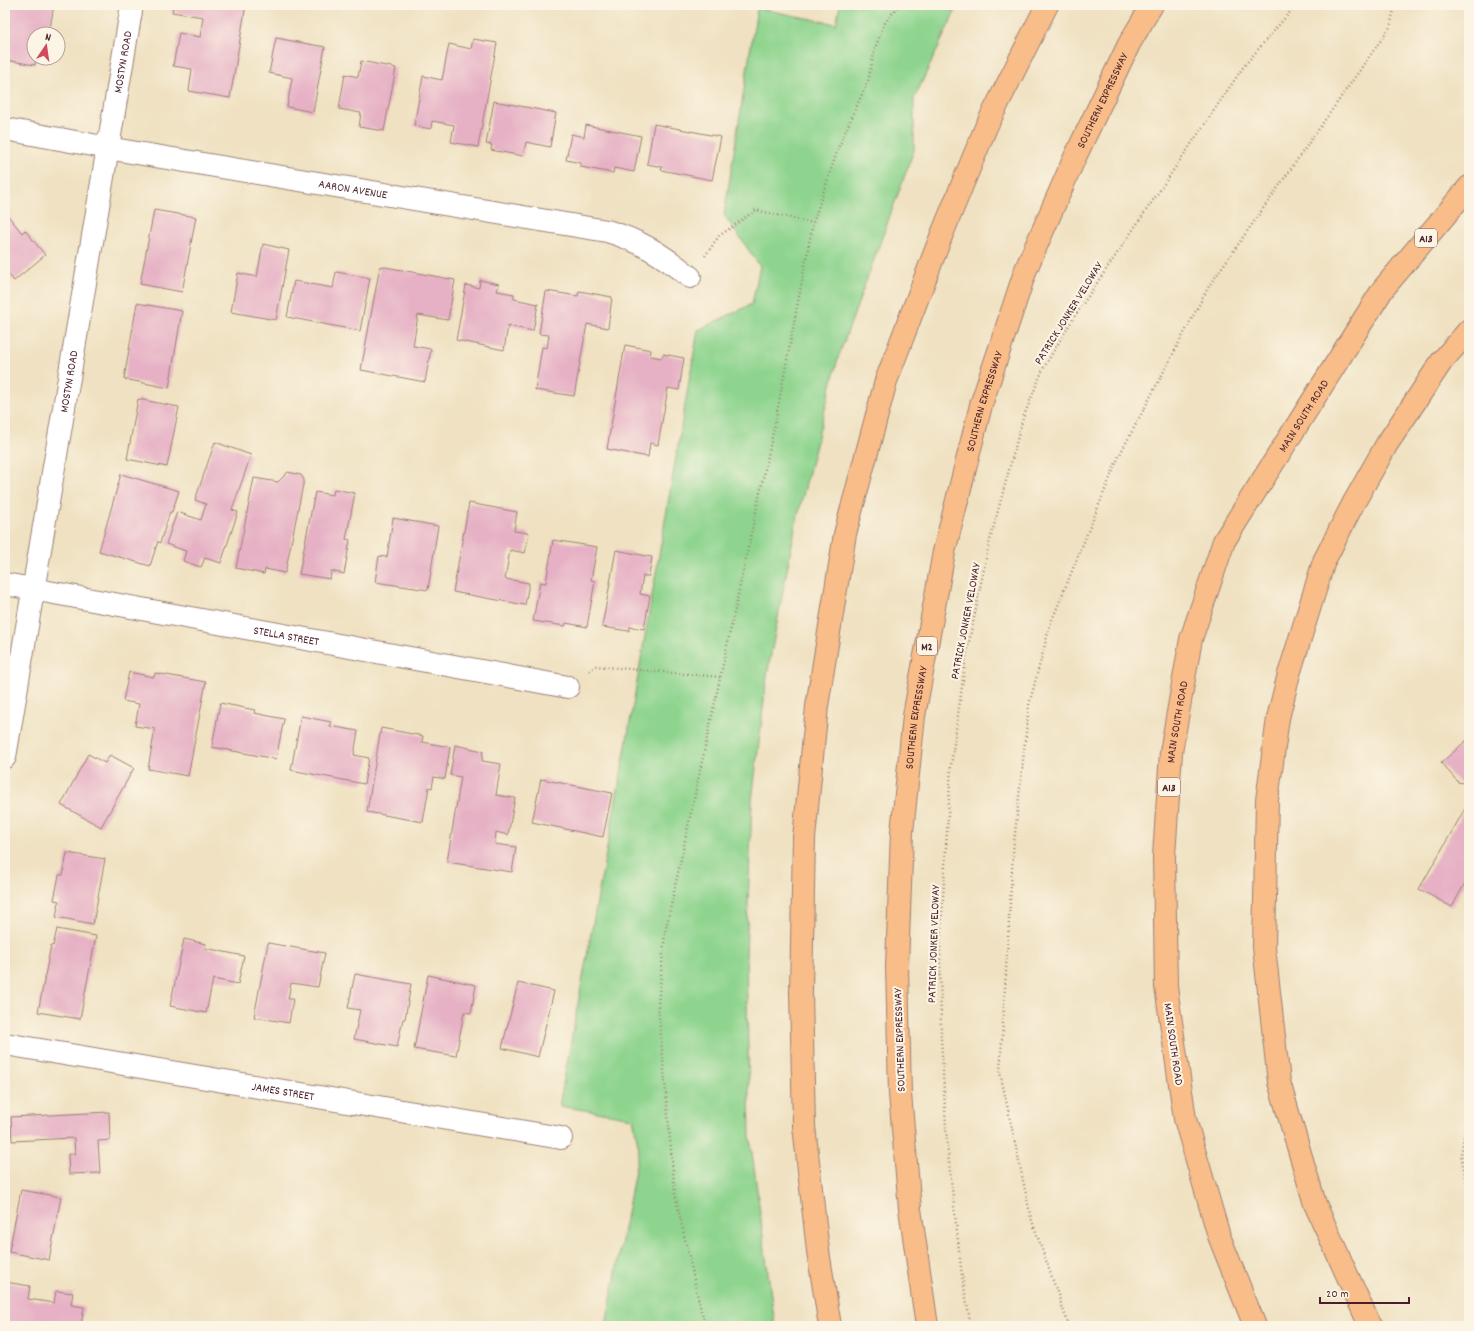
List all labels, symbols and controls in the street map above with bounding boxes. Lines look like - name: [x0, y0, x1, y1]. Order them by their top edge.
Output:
- north arrow: [26, 26, 66, 66]
- text: N: [43, 30, 53, 47]
- street label: MOSTYN ROAD: [110, 30, 137, 94]
- street label: SOUTHERN EXPRESSWAY: [1073, 50, 1134, 152]
- street label: AARON AVENUE: [317, 176, 389, 204]
- road number: A13: [1415, 229, 1437, 247]
- street label: PATRICK JONKER VELOWAY: [1031, 259, 1108, 368]
- street label: MOSTYN ROAD: [56, 349, 84, 414]
- street label: SOUTHERN EXPRESSWAY: [963, 349, 1008, 454]
- street label: MAIN SOUTH ROAD: [1275, 377, 1334, 456]
- street label: PATRICK JONKER VELOWAY: [947, 561, 986, 681]
- street label: STELLA STREET: [252, 623, 320, 651]
- road number: M2: [917, 637, 937, 655]
- street label: SOUTHERN EXPRESSWAY: [902, 664, 933, 770]
- street label: MAIN SOUTH ROAD: [1163, 680, 1193, 764]
- road number: A13: [1158, 778, 1180, 796]
- street label: PATRICK JONKER VELOWAY: [924, 884, 945, 1003]
- street label: SOUTHERN EXPRESSWAY: [890, 987, 911, 1092]
- street label: MAIN SOUTH ROAD: [1158, 1002, 1187, 1087]
- street label: JAMES STREET: [250, 1079, 316, 1106]
- scale bar: [1320, 1279, 1409, 1305]
- text: 20 m: [1326, 1286, 1349, 1303]

